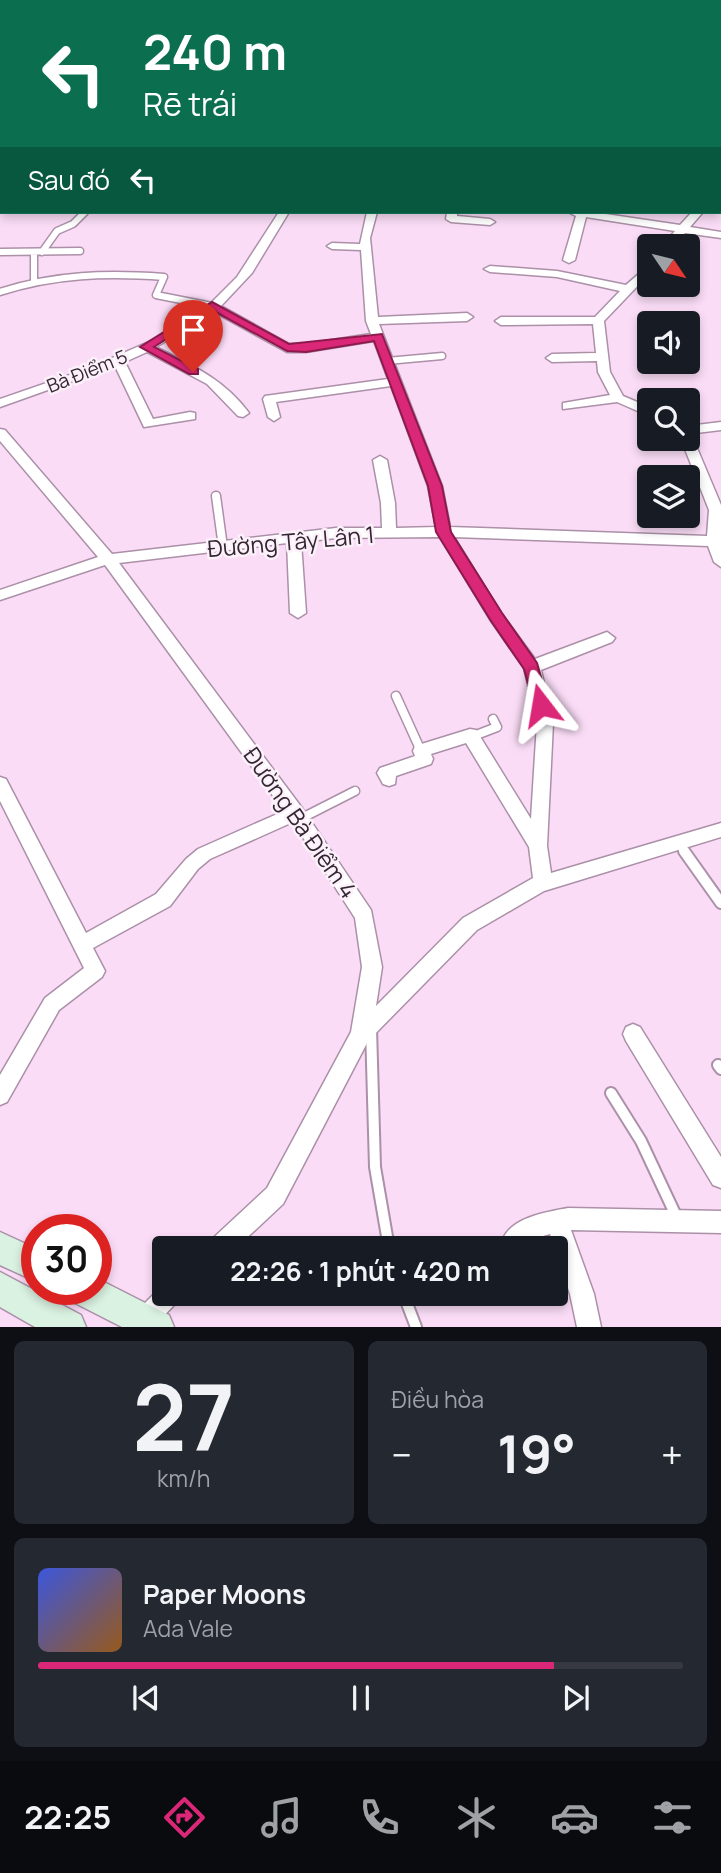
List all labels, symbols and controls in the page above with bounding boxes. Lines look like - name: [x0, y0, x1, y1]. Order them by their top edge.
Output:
- text: 240 m: [143, 18, 287, 85]
- icon: left: [28, 28, 119, 119]
- text: Rẽ trái: [143, 82, 237, 126]
- icon: left: [124, 161, 162, 199]
- text: Sau đó: [28, 162, 110, 198]
- north arrow: [637, 234, 700, 298]
- map controls: [637, 234, 700, 528]
- pin: [163, 300, 223, 372]
- icon: arrive: [174, 311, 212, 349]
- button: sound: [637, 311, 700, 374]
- street label: Bà Điểm 5: [43, 343, 131, 399]
- button: search: [637, 388, 700, 451]
- button: layers: [637, 465, 700, 528]
- street label: Đường Tây Lân 1: [206, 518, 376, 564]
- position arrow: [504, 668, 578, 742]
- street label: Đường Bà Điểm 4: [237, 740, 365, 904]
- speed limit sign: 30: [21, 1214, 112, 1305]
- text: 22:26 · 1 phút · 420 m: [230, 1253, 490, 1289]
- text: 27: [132, 1354, 235, 1478]
- text: Điều hòa: [392, 1383, 484, 1415]
- text: 19°: [497, 1418, 576, 1489]
- text: −: [392, 1428, 412, 1480]
- text: +: [661, 1428, 683, 1480]
- text: km/h: [157, 1462, 211, 1494]
- text: Paper Moons: [143, 1576, 306, 1612]
- text: Ada Vale: [143, 1612, 233, 1644]
- icon: previous: [127, 1679, 165, 1717]
- icon: pause: [342, 1679, 380, 1717]
- icon: next: [557, 1679, 595, 1717]
- icon: directions: [160, 1793, 209, 1842]
- icon: music: [257, 1793, 306, 1842]
- icon: phone: [355, 1793, 404, 1842]
- icon: climate: [452, 1793, 501, 1842]
- icon: car: [550, 1793, 599, 1842]
- icon: filters: [648, 1793, 697, 1842]
- text: 22:25: [24, 1795, 111, 1839]

